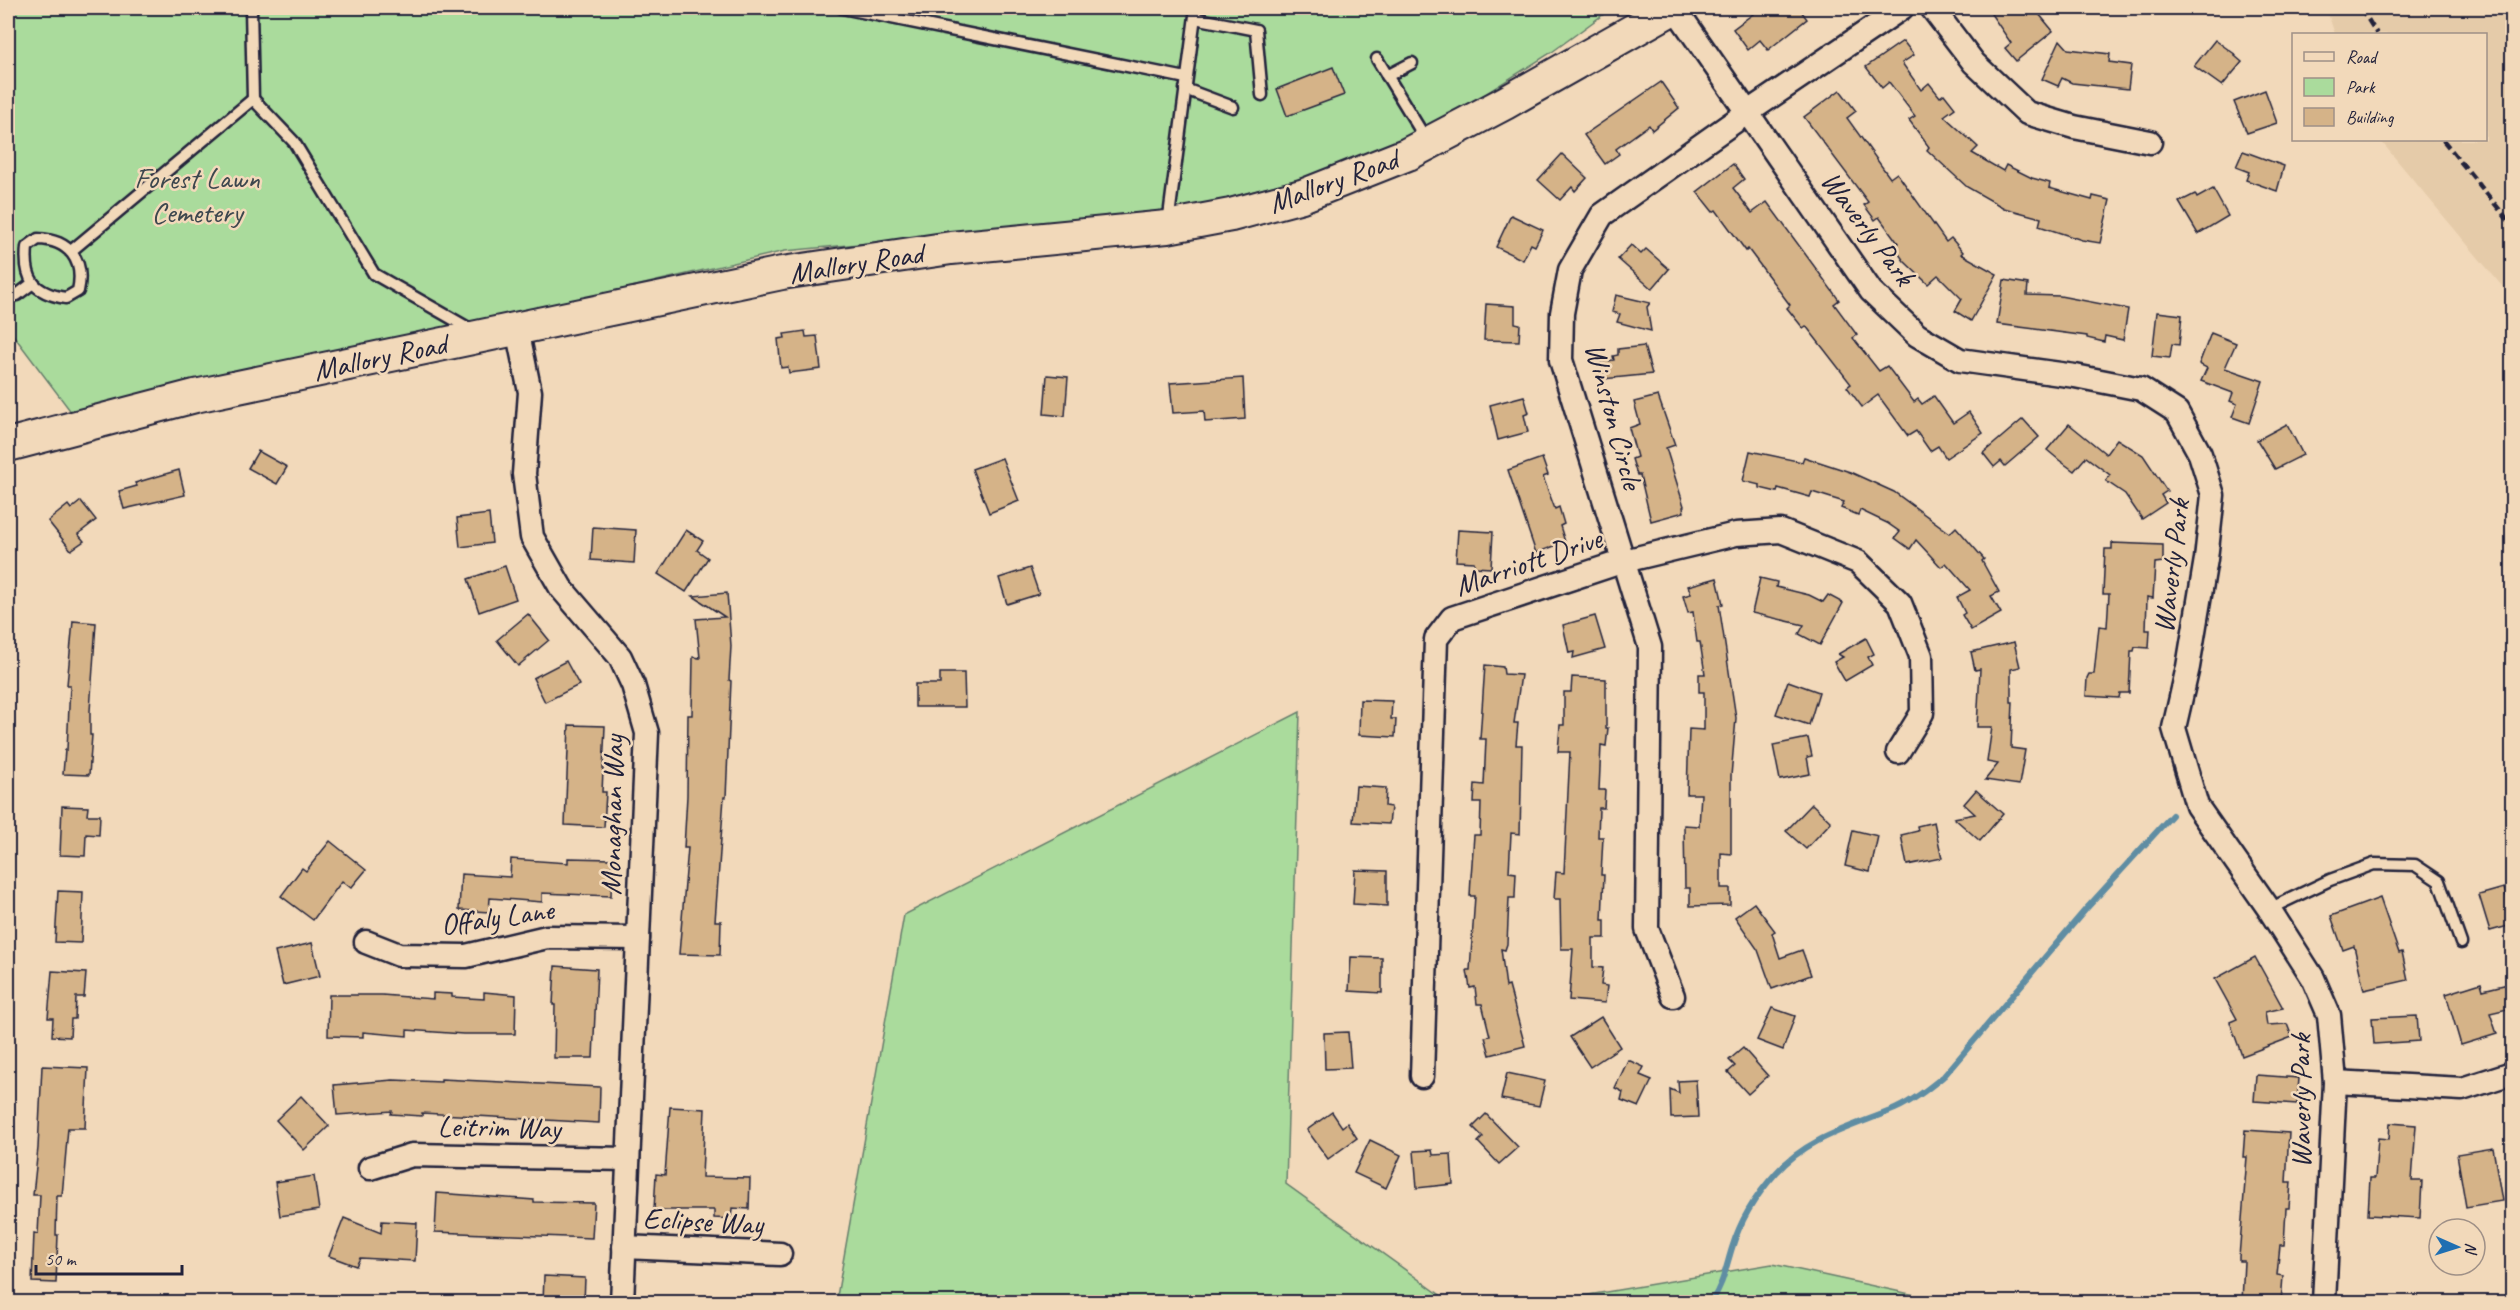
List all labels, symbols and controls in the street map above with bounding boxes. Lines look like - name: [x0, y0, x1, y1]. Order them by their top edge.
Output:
- legend: [2292, 33, 2487, 141]
- text: Road: [2346, 46, 2379, 68]
- text: Park: [2346, 76, 2376, 98]
- text: Building: [2346, 106, 2395, 128]
- street label: Mallory Road: [1263, 139, 1407, 222]
- park label: Forest Lawn Cemetery: [134, 159, 260, 231]
- street label: Waverly Park: [1813, 163, 1925, 295]
- street label: Mallory Road: [786, 233, 930, 292]
- street label: Mallory Road: [310, 324, 454, 390]
- street label: Winston Circle: [1576, 339, 1652, 495]
- street label: Waverly Park: [2144, 495, 2198, 635]
- street label: Marriott Drive: [1449, 518, 1609, 605]
- street label: Monaghan Way: [592, 733, 632, 895]
- street label: Offaly Lane: [438, 890, 558, 944]
- street label: Waverly Park: [2281, 1032, 2319, 1168]
- street label: Leitrim Way: [437, 1107, 564, 1147]
- street label: Eclipse Way: [642, 1199, 766, 1243]
- north arrow: [2427, 1217, 2487, 1277]
- scale bar: [36, 1238, 182, 1276]
- text: N: [2461, 1242, 2481, 1256]
- text: 50 m: [45, 1248, 78, 1270]

